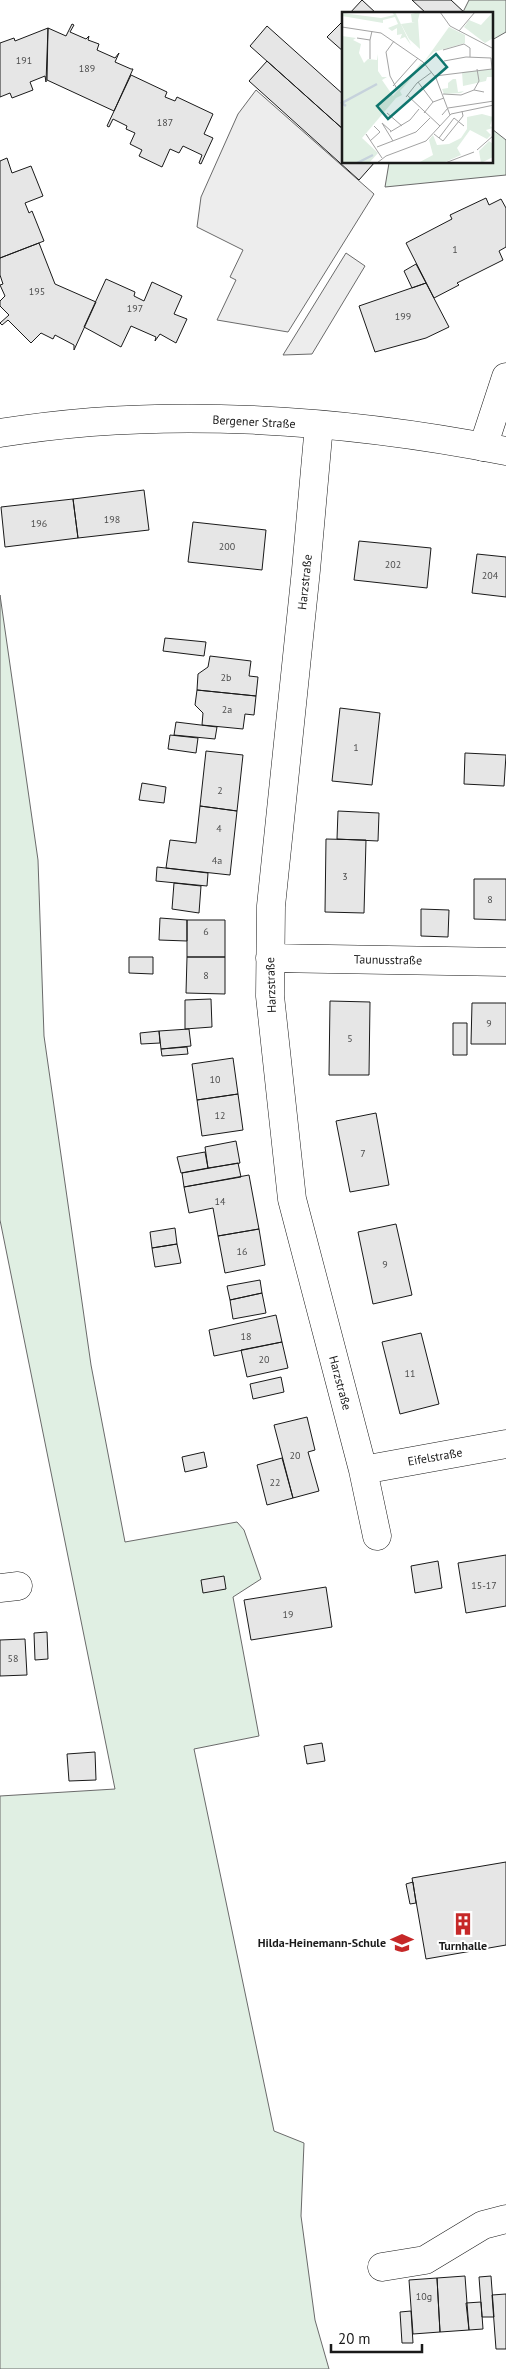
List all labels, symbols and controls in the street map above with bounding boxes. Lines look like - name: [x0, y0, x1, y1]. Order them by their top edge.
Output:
- inset map: [342, 12, 494, 164]
- house number: 191: [16, 54, 32, 67]
- house number: 189: [79, 62, 95, 75]
- house number: 187: [157, 116, 173, 129]
- house number: 1: [452, 243, 458, 256]
- house number: 195: [29, 285, 45, 298]
- house number: 197: [127, 302, 143, 315]
- house number: 199: [395, 310, 411, 323]
- street label: Bergener Straße: [212, 412, 296, 431]
- house number: 198: [104, 513, 120, 526]
- house number: 196: [31, 517, 47, 530]
- house number: 200: [219, 540, 236, 553]
- street label: Harzstraße: [294, 553, 315, 610]
- house number: 202: [385, 558, 401, 571]
- house number: 204: [482, 569, 499, 582]
- house number: 2b: [221, 671, 231, 684]
- house number: 2a: [222, 703, 232, 716]
- house number: 1: [353, 741, 359, 754]
- house number: 2: [217, 784, 223, 797]
- house number: 4: [216, 822, 222, 835]
- house number: 4a: [212, 854, 222, 867]
- house number: 3: [342, 870, 348, 883]
- house number: 8: [487, 893, 493, 906]
- house number: 6: [203, 925, 209, 938]
- street label: Taunusstraße: [354, 951, 422, 968]
- street label: Harzstraße: [262, 957, 279, 1013]
- house number: 8: [203, 969, 209, 982]
- house number: 9: [486, 1017, 492, 1030]
- house number: 5: [347, 1032, 353, 1045]
- house number: 10: [210, 1073, 221, 1086]
- house number: 12: [215, 1109, 225, 1122]
- house number: 7: [360, 1147, 366, 1160]
- house number: 14: [215, 1195, 226, 1208]
- house number: 16: [237, 1245, 247, 1258]
- house number: 9: [382, 1258, 388, 1271]
- house number: 18: [241, 1330, 251, 1343]
- house number: 20: [259, 1353, 270, 1366]
- street label: Harzstraße: [326, 1354, 355, 1412]
- house number: 11: [405, 1367, 415, 1380]
- street label: Eifelstraße: [406, 1444, 463, 1469]
- house number: 20: [290, 1449, 301, 1462]
- house number: 22: [270, 1476, 280, 1489]
- house number: 15-17: [471, 1579, 497, 1592]
- house number: 19: [283, 1608, 293, 1621]
- house number: 58: [8, 1652, 18, 1665]
- building icon: Turnhalle: [450, 1911, 476, 1937]
- school or university icon: Hilda-Heinemann-Schule: [389, 1930, 415, 1956]
- place label: Hilda-Heinemann-Schule: [258, 1935, 386, 1950]
- place label: Turnhalle: [439, 1938, 487, 1953]
- house number: 10g: [416, 2290, 432, 2303]
- scale bar: [331, 2322, 422, 2354]
- text: 20 m: [338, 2329, 371, 2348]

